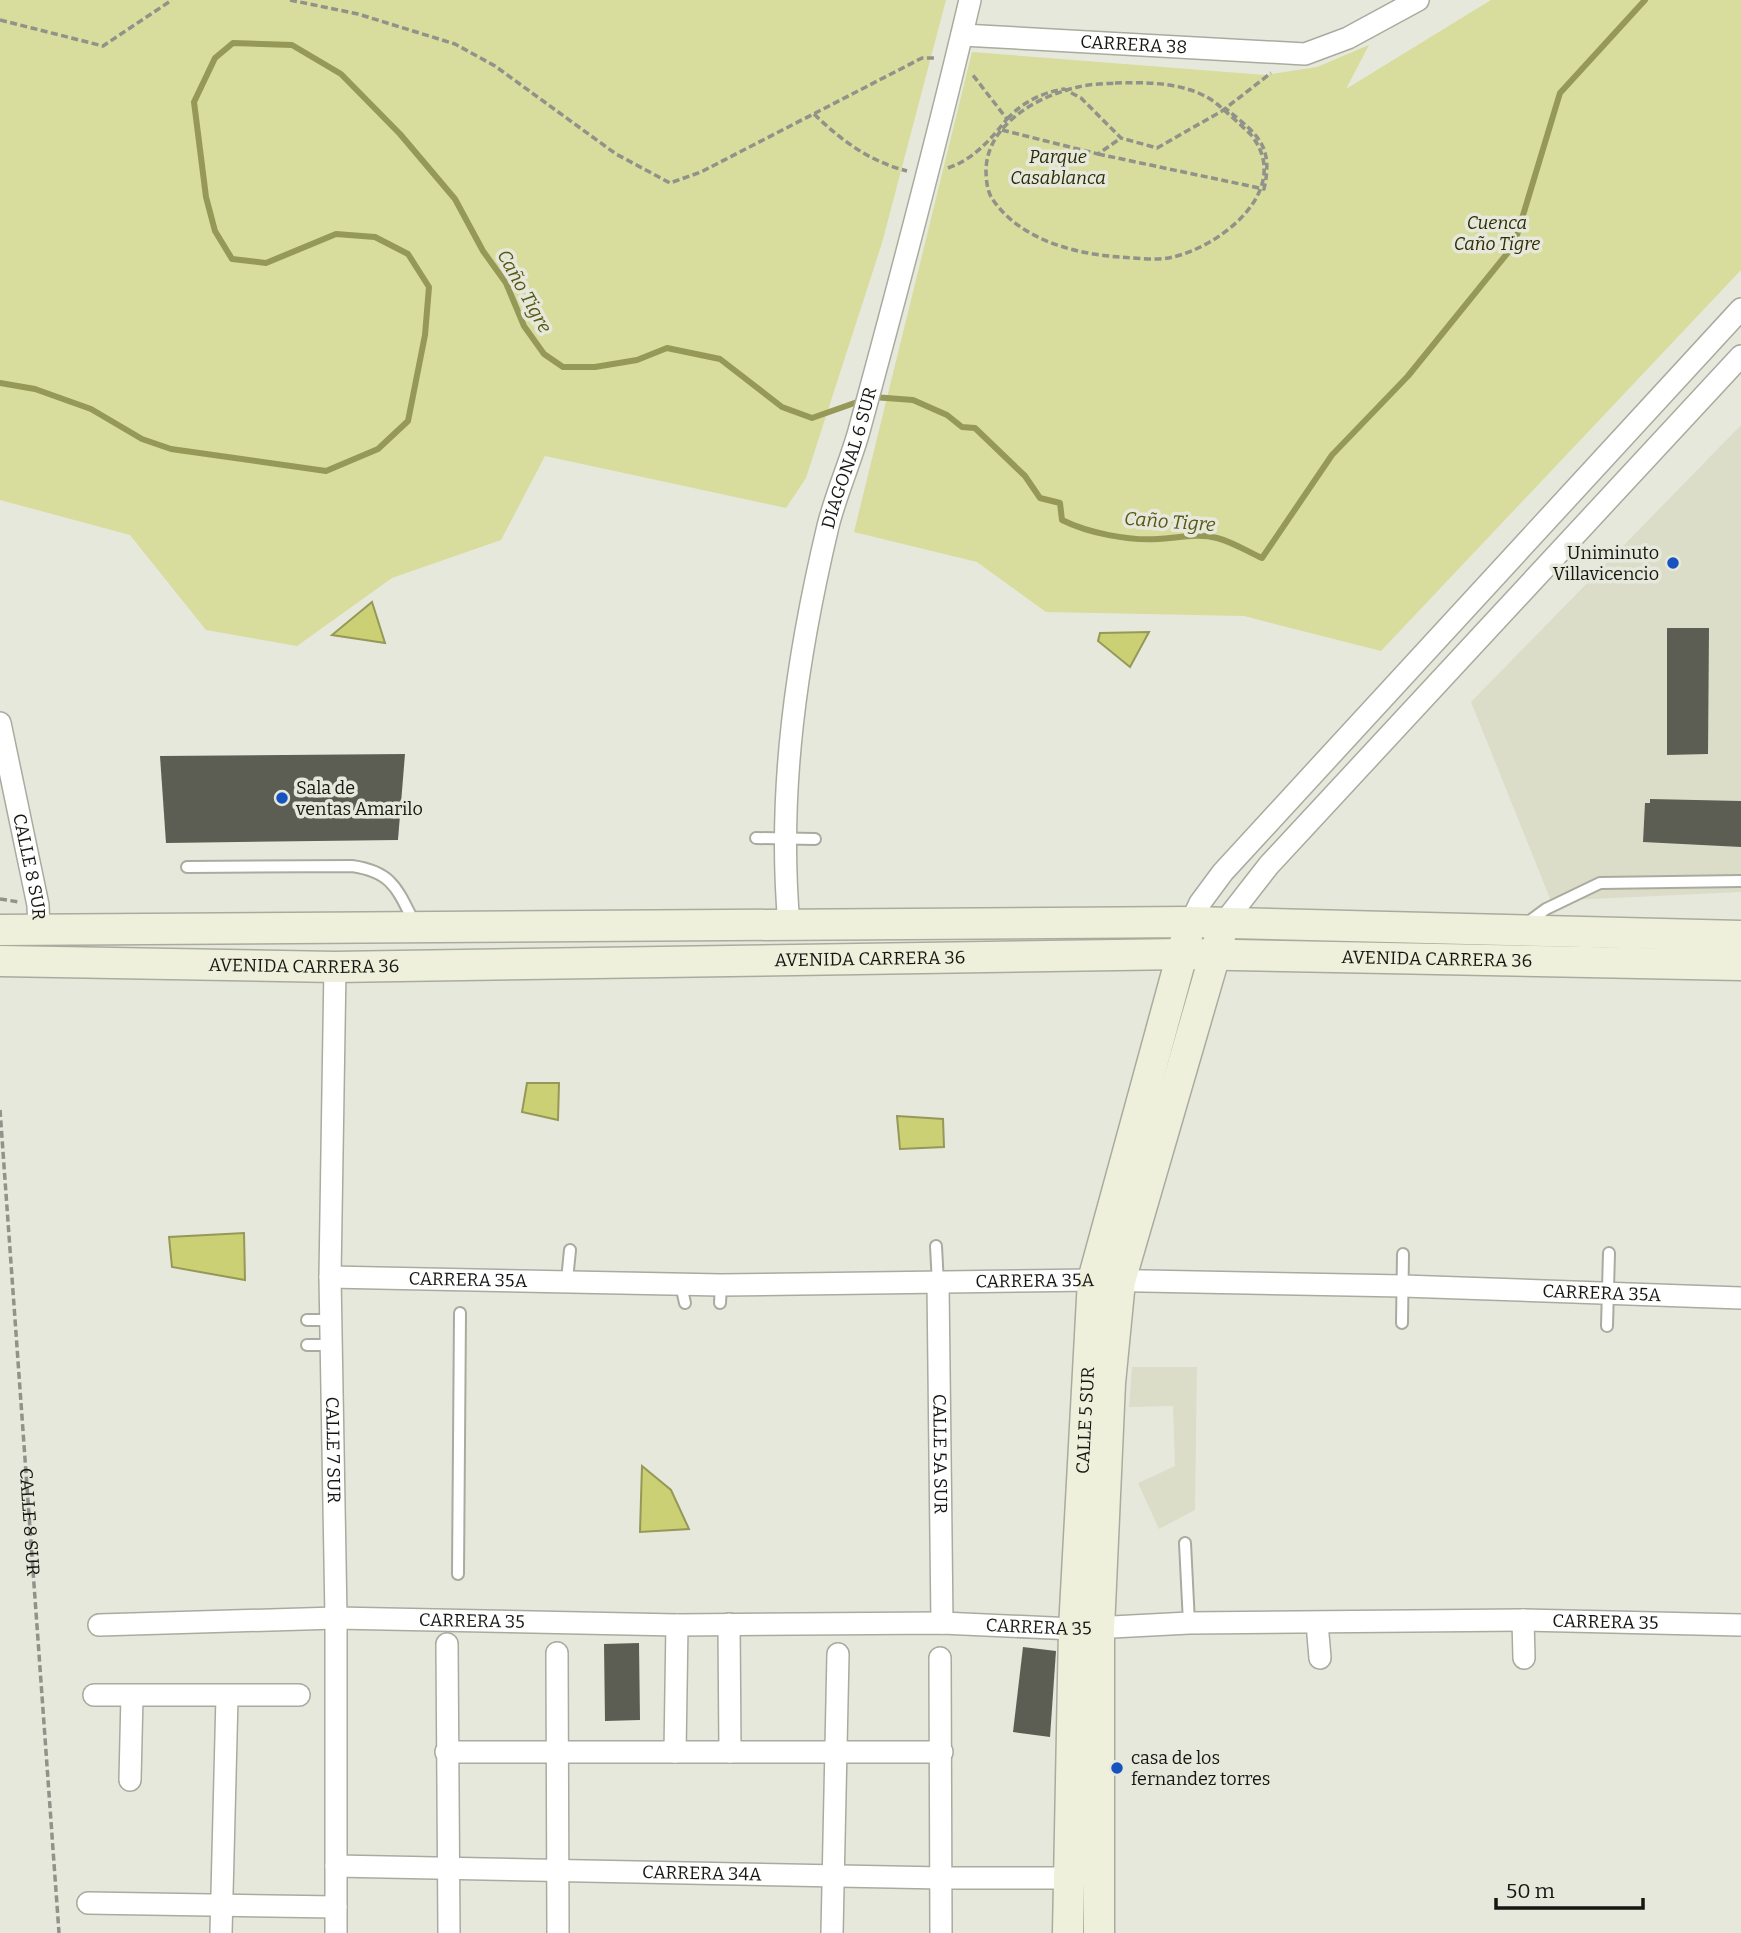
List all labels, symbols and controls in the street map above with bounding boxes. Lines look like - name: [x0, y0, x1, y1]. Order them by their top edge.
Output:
- street label: CARRERA 38: [1080, 31, 1188, 58]
- park label: Parque Casablanca: [1010, 146, 1106, 189]
- park label: Cuenca Caño Tigre: [1454, 212, 1540, 255]
- water label: Caño Tigre: [492, 246, 557, 337]
- street label: DIAGONAL 6 SUR: [817, 384, 881, 531]
- water label: Caño Tigre: [1124, 507, 1217, 536]
- place label: Uniminuto Villavicencio: [1553, 542, 1659, 585]
- marker: Uniminuto Villavicencio: [1665, 555, 1681, 571]
- place label: Sala de ventas Amarilo: [295, 777, 423, 820]
- marker: Sala de ventas Amarilo: [274, 790, 290, 806]
- street label: CALLE 8 SUR: [8, 812, 50, 921]
- street label: AVENIDA CARRERA 36: [774, 946, 965, 971]
- street label: AVENIDA CARRERA 36: [1341, 946, 1532, 972]
- street label: AVENIDA CARRERA 36: [208, 954, 399, 978]
- street label: CARRERA 35A: [408, 1268, 528, 1292]
- street label: CARRERA 35A: [975, 1269, 1095, 1293]
- street label: CARRERA 35A: [1542, 1280, 1662, 1306]
- street label: CALLE 5 SUR: [1071, 1366, 1099, 1474]
- street label: CALLE 5A SUR: [928, 1394, 952, 1514]
- street label: CALLE 7 SUR: [321, 1396, 345, 1504]
- street label: CALLE 8 SUR: [15, 1467, 44, 1577]
- street label: CARRERA 35: [419, 1609, 525, 1633]
- street label: CARRERA 35: [1552, 1610, 1659, 1634]
- street label: CARRERA 35: [985, 1614, 1092, 1640]
- place label: casa de los fernandez torres: [1131, 1747, 1270, 1790]
- marker: casa de los fernandez torres: [1109, 1760, 1125, 1776]
- street label: CARRERA 34A: [642, 1861, 762, 1885]
- scale bar: [1496, 1867, 1643, 1911]
- text: 50 m: [1506, 1878, 1555, 1904]

